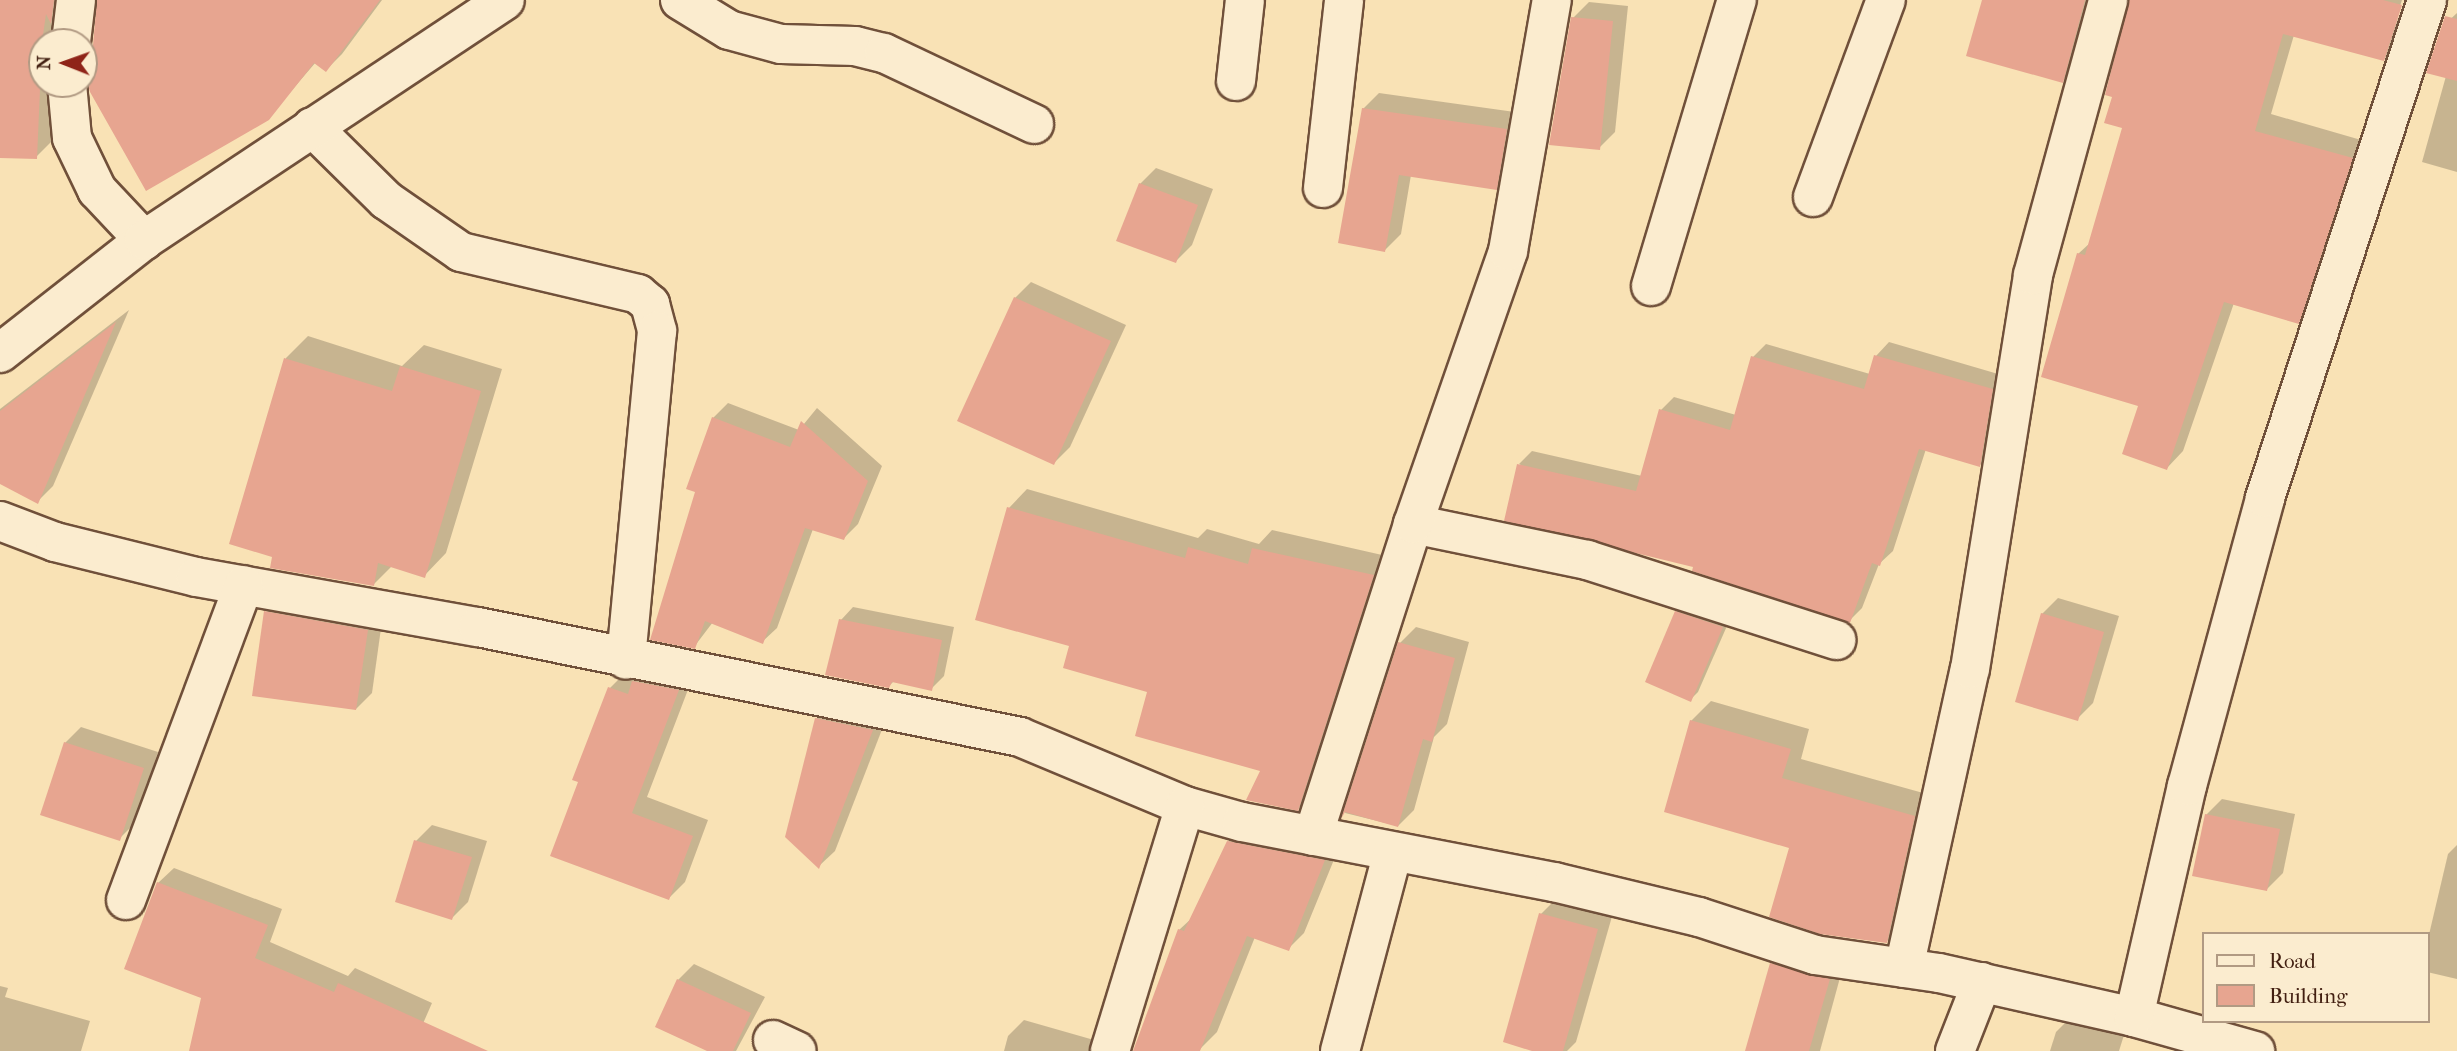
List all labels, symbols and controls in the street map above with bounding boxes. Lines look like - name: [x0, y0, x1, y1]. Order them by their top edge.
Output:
- north arrow: [28, 28, 98, 98]
- text: N: [33, 55, 55, 70]
- legend: [2202, 932, 2429, 1023]
- text: Road: [2269, 949, 2316, 973]
- text: Building: [2269, 984, 2347, 1008]

